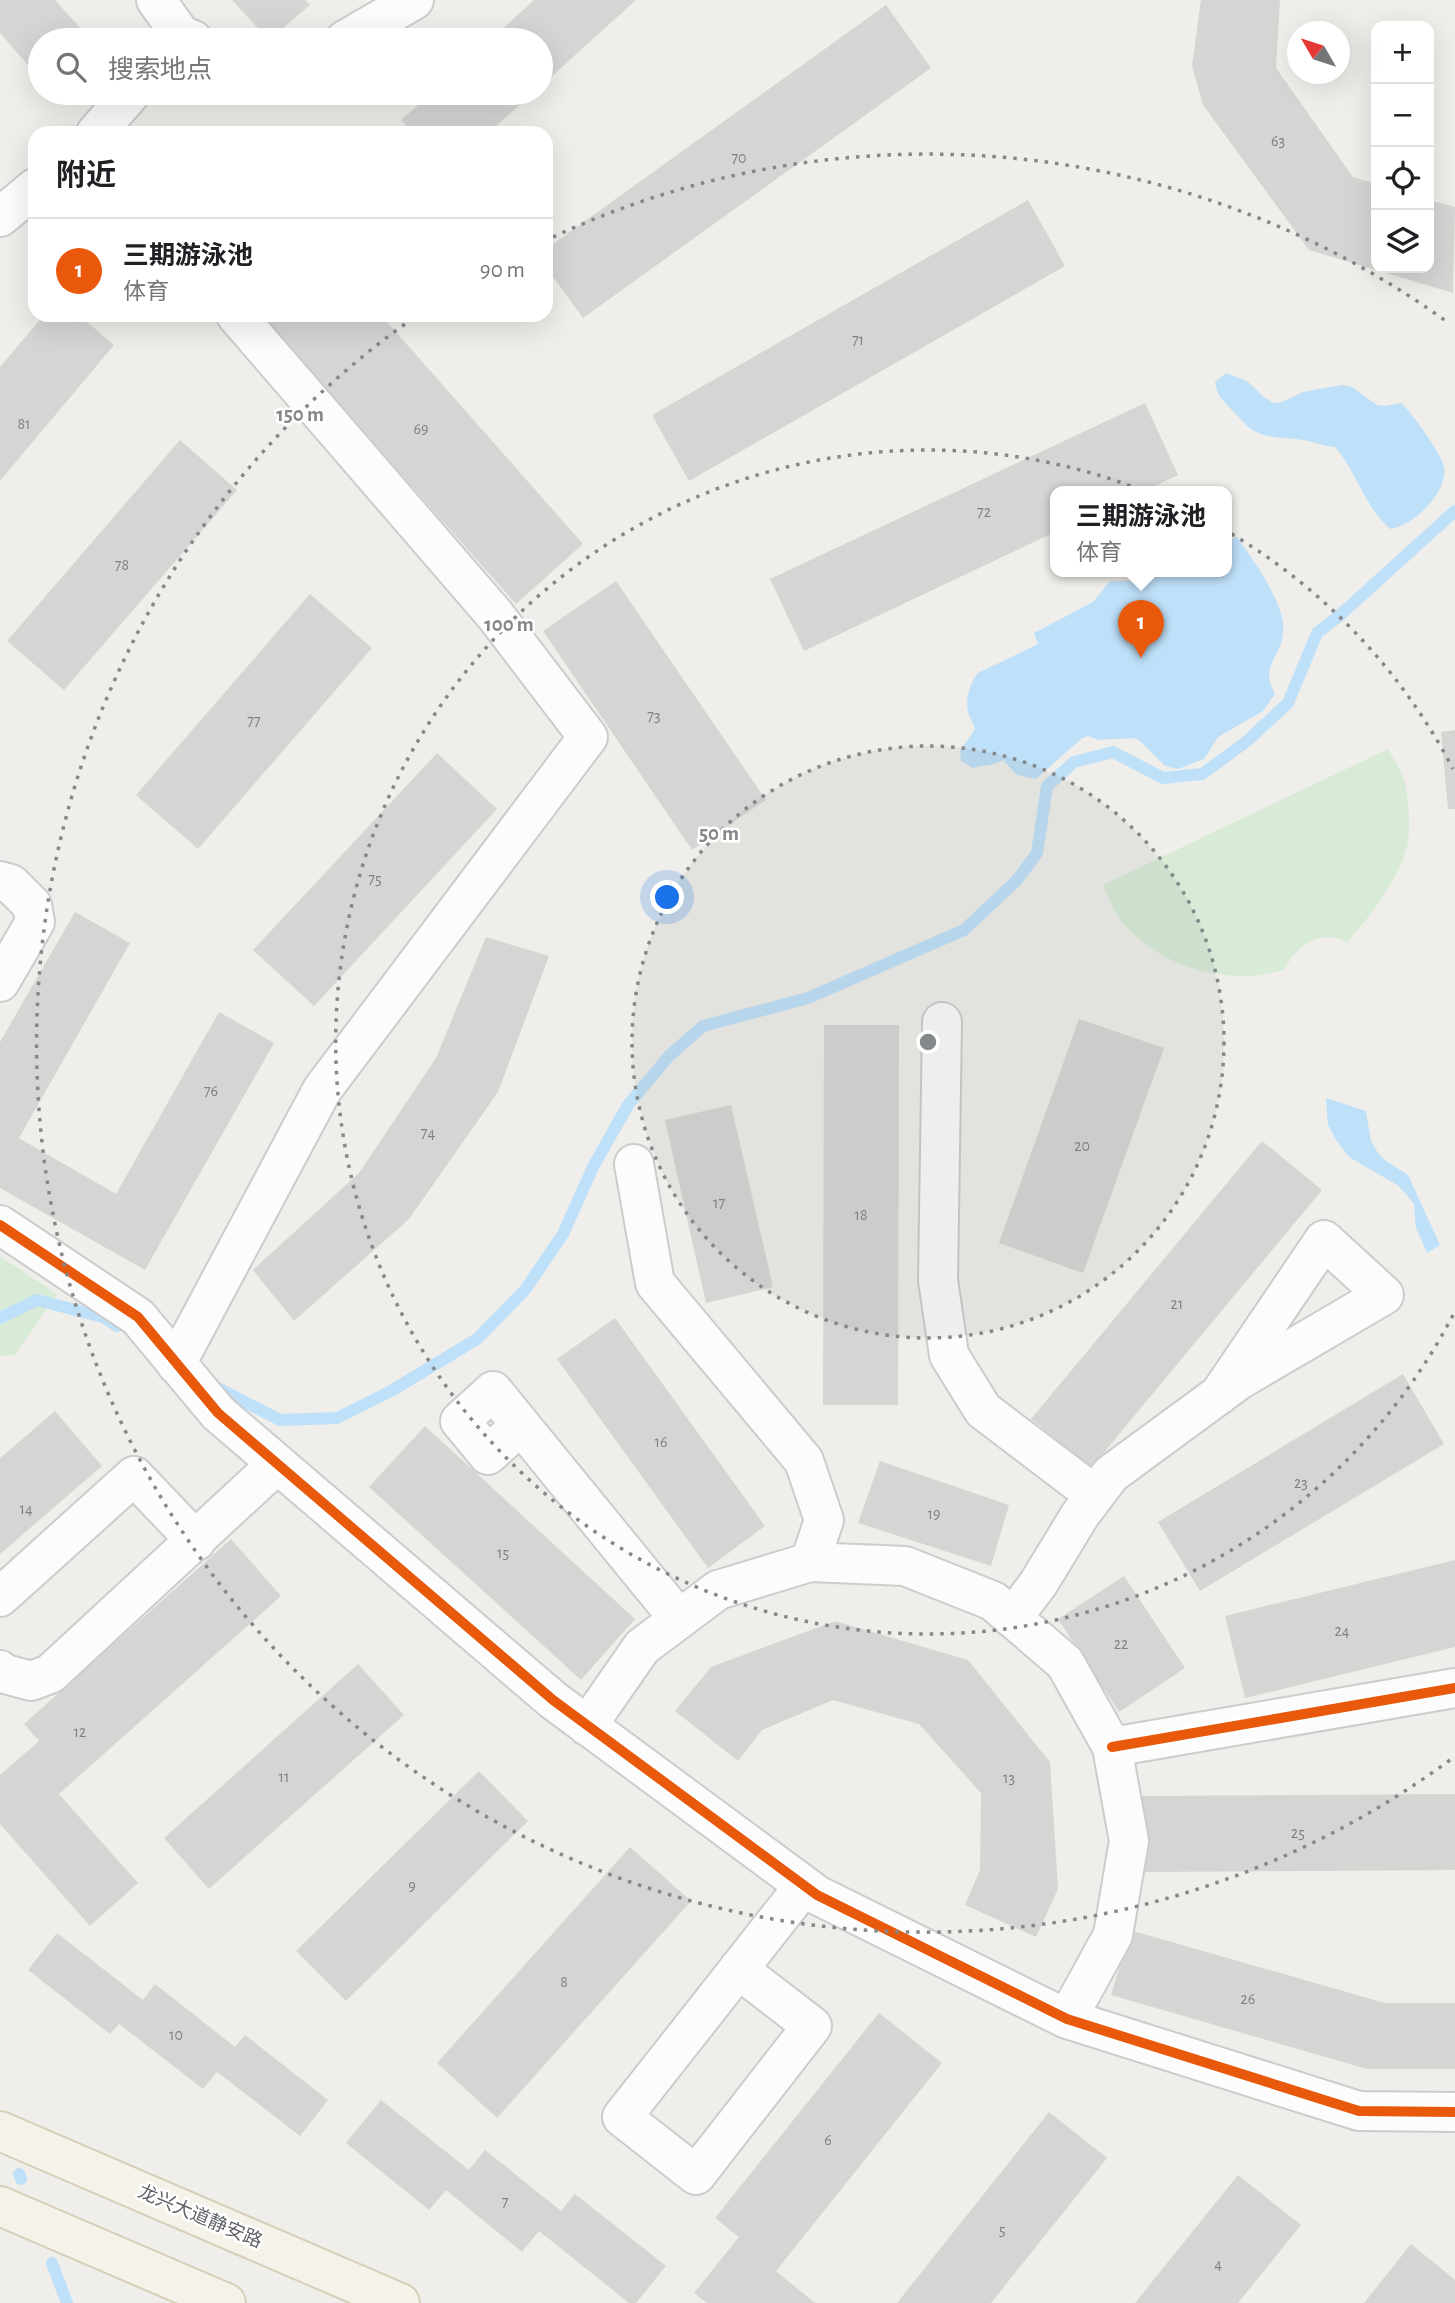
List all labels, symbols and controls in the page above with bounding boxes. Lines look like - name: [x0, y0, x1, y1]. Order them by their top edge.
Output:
- north arrow: [1287, 21, 1350, 84]
- map controls: [1371, 21, 1434, 273]
- button: +: [1371, 21, 1434, 84]
- search box: [28, 28, 553, 105]
- icon: search: [52, 48, 90, 86]
- text: 搜索地点: [108, 57, 212, 83]
- button: −: [1371, 84, 1434, 147]
- house number: 63: [1271, 133, 1285, 149]
- button: locate: [1371, 147, 1434, 210]
- house number: 70: [731, 150, 747, 166]
- text: 附近: [56, 161, 116, 191]
- button: layers: [1371, 210, 1434, 273]
- text: 三期游泳池: [123, 243, 253, 269]
- text: 1: [75, 259, 83, 282]
- text: 90 m: [480, 259, 525, 282]
- text: 体育: [123, 281, 169, 304]
- house number: 71: [852, 332, 864, 348]
- text: 150 m: [276, 404, 324, 425]
- house number: 81: [17, 416, 31, 432]
- house number: 69: [413, 421, 429, 437]
- popup: [1050, 486, 1232, 577]
- house number: 72: [977, 504, 991, 520]
- text: 三期游泳池: [1076, 504, 1206, 530]
- text: 体育: [1076, 542, 1122, 565]
- house number: 78: [115, 557, 129, 573]
- pin: 1: [1118, 600, 1164, 658]
- text: 100 m: [484, 614, 534, 635]
- house number: 73: [647, 708, 661, 724]
- house number: 77: [247, 713, 261, 729]
- text: 50 m: [699, 823, 739, 844]
- house number: 75: [368, 871, 382, 887]
- your location: [650, 880, 684, 914]
- centre of rings: [916, 1030, 940, 1054]
- house number: 76: [204, 1083, 218, 1099]
- house number: 74: [421, 1125, 435, 1141]
- house number: 20: [1074, 1138, 1090, 1154]
- house number: 17: [713, 1195, 725, 1211]
- house number: 18: [854, 1207, 868, 1223]
- house number: 21: [1171, 1296, 1183, 1312]
- house number: 16: [654, 1434, 668, 1450]
- house number: 23: [1294, 1475, 1308, 1491]
- house number: 14: [19, 1501, 33, 1517]
- house number: 19: [927, 1506, 941, 1522]
- house number: 15: [497, 1545, 509, 1561]
- house number: 24: [1335, 1623, 1350, 1639]
- house number: 22: [1114, 1636, 1128, 1652]
- house number: 12: [74, 1724, 86, 1740]
- house number: 11: [278, 1769, 290, 1785]
- house number: 13: [1003, 1770, 1015, 1786]
- house number: 25: [1291, 1825, 1305, 1841]
- house number: 9: [408, 1878, 416, 1894]
- house number: 8: [560, 1974, 568, 1990]
- house number: 26: [1241, 1991, 1255, 2007]
- house number: 10: [169, 2027, 183, 2043]
- house number: 6: [824, 2132, 832, 2148]
- street label: 龙兴大道静安路: [135, 2180, 266, 2252]
- house number: 7: [502, 2194, 509, 2210]
- house number: 5: [999, 2222, 1005, 2238]
- house number: 4: [1214, 2256, 1222, 2272]

